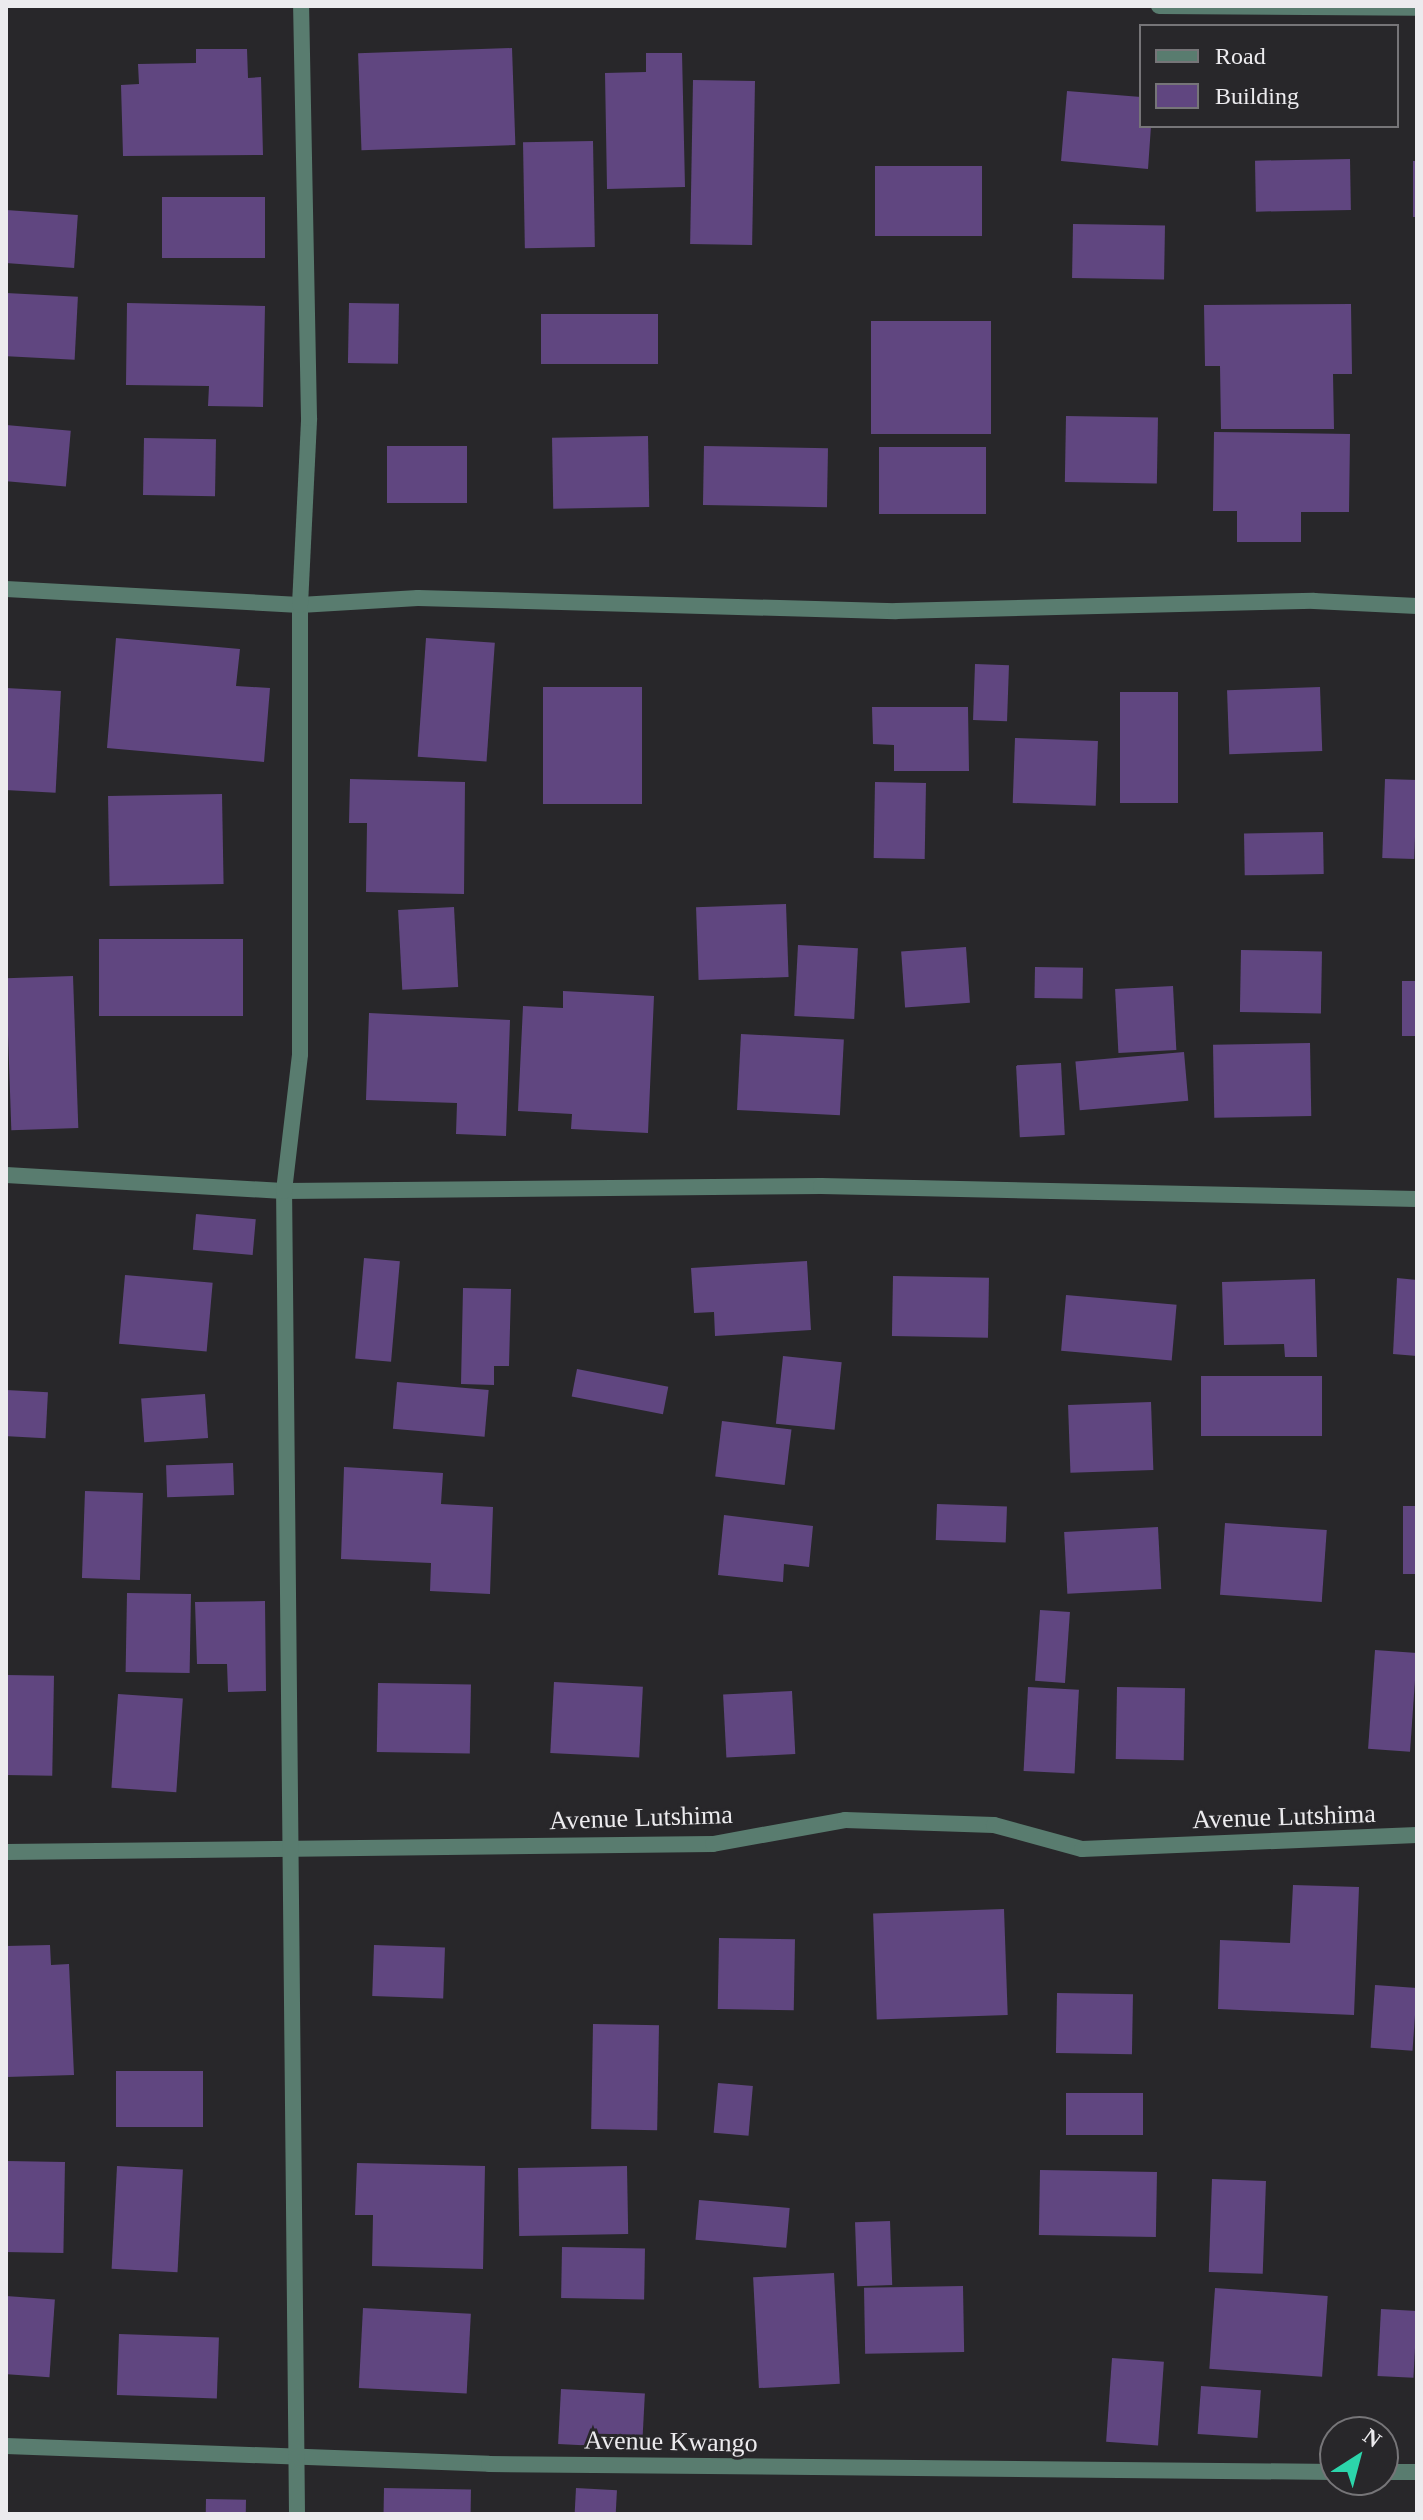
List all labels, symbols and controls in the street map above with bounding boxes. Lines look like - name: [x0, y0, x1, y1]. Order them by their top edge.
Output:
- legend: [1139, 24, 1399, 128]
- text: Road: [1215, 43, 1266, 69]
- text: Building: [1215, 83, 1299, 109]
- street label: Avenue Lutshima: [1192, 1798, 1376, 1836]
- street label: Avenue Lutshima: [549, 1799, 733, 1837]
- north arrow: [1319, 2416, 1399, 2496]
- text: N: [1358, 2423, 1386, 2453]
- street label: Avenue Kwango: [584, 2425, 758, 2459]

